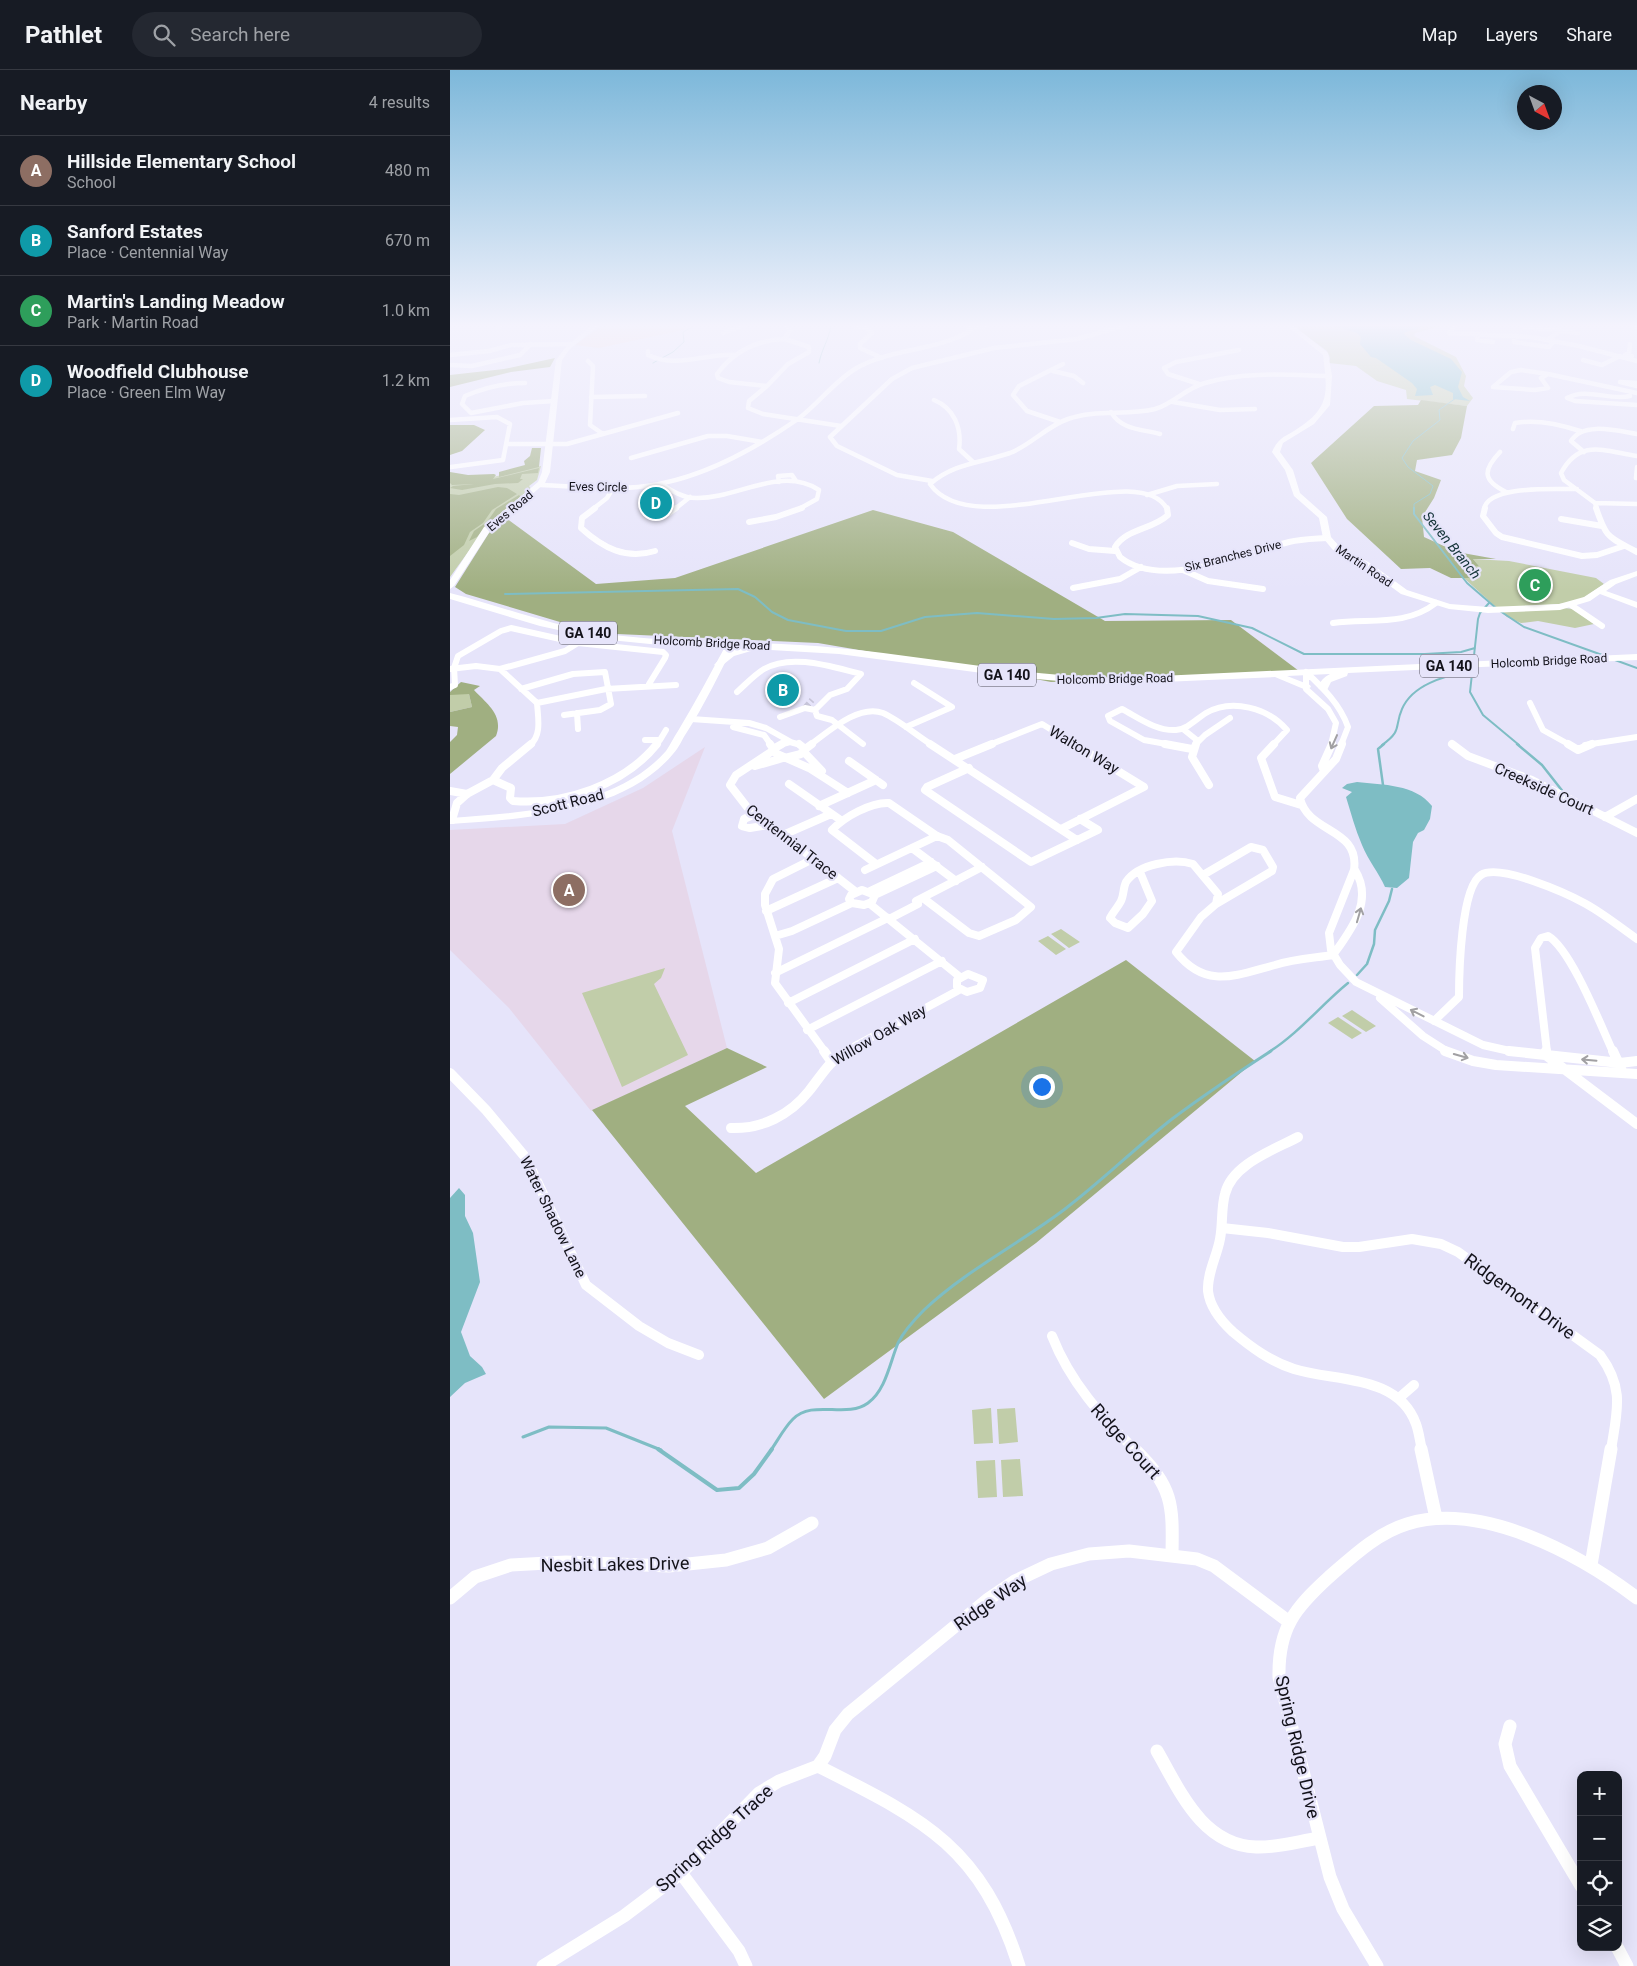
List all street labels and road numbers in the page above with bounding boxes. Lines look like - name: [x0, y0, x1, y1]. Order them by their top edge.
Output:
- street label: Eves Circle: [569, 479, 627, 495]
- street label: Eves Road: [484, 488, 536, 534]
- street label: Six Branches Drive: [1183, 537, 1283, 575]
- street label: Martin Road: [1333, 542, 1395, 590]
- road number: GA 140: [559, 622, 617, 644]
- street label: Holcomb Bridge Road: [653, 633, 771, 653]
- street label: Holcomb Bridge Road: [1490, 651, 1608, 671]
- road number: GA 140: [1420, 654, 1478, 678]
- road number: GA 140: [978, 664, 1036, 686]
- street label: Holcomb Bridge Road: [1057, 671, 1173, 687]
- street label: Walton Way: [1046, 722, 1122, 778]
- street label: Creekside Court: [1492, 759, 1596, 819]
- street label: Scott Road: [530, 785, 606, 821]
- street label: Centennial Trace: [743, 801, 841, 883]
- street label: Willow Oak Way: [829, 1001, 929, 1069]
- street label: Water Shadow Lane: [516, 1153, 590, 1281]
- street label: Ridgemont Drive: [1460, 1249, 1580, 1343]
- street label: Ridge Court: [1087, 1399, 1165, 1483]
- street label: Nesbit Lakes Drive: [540, 1552, 690, 1576]
- street label: Ridge Way: [950, 1569, 1031, 1635]
- street label: Spring Ridge Drive: [1271, 1674, 1325, 1820]
- street label: Spring Ridge Trace: [651, 1780, 777, 1896]

